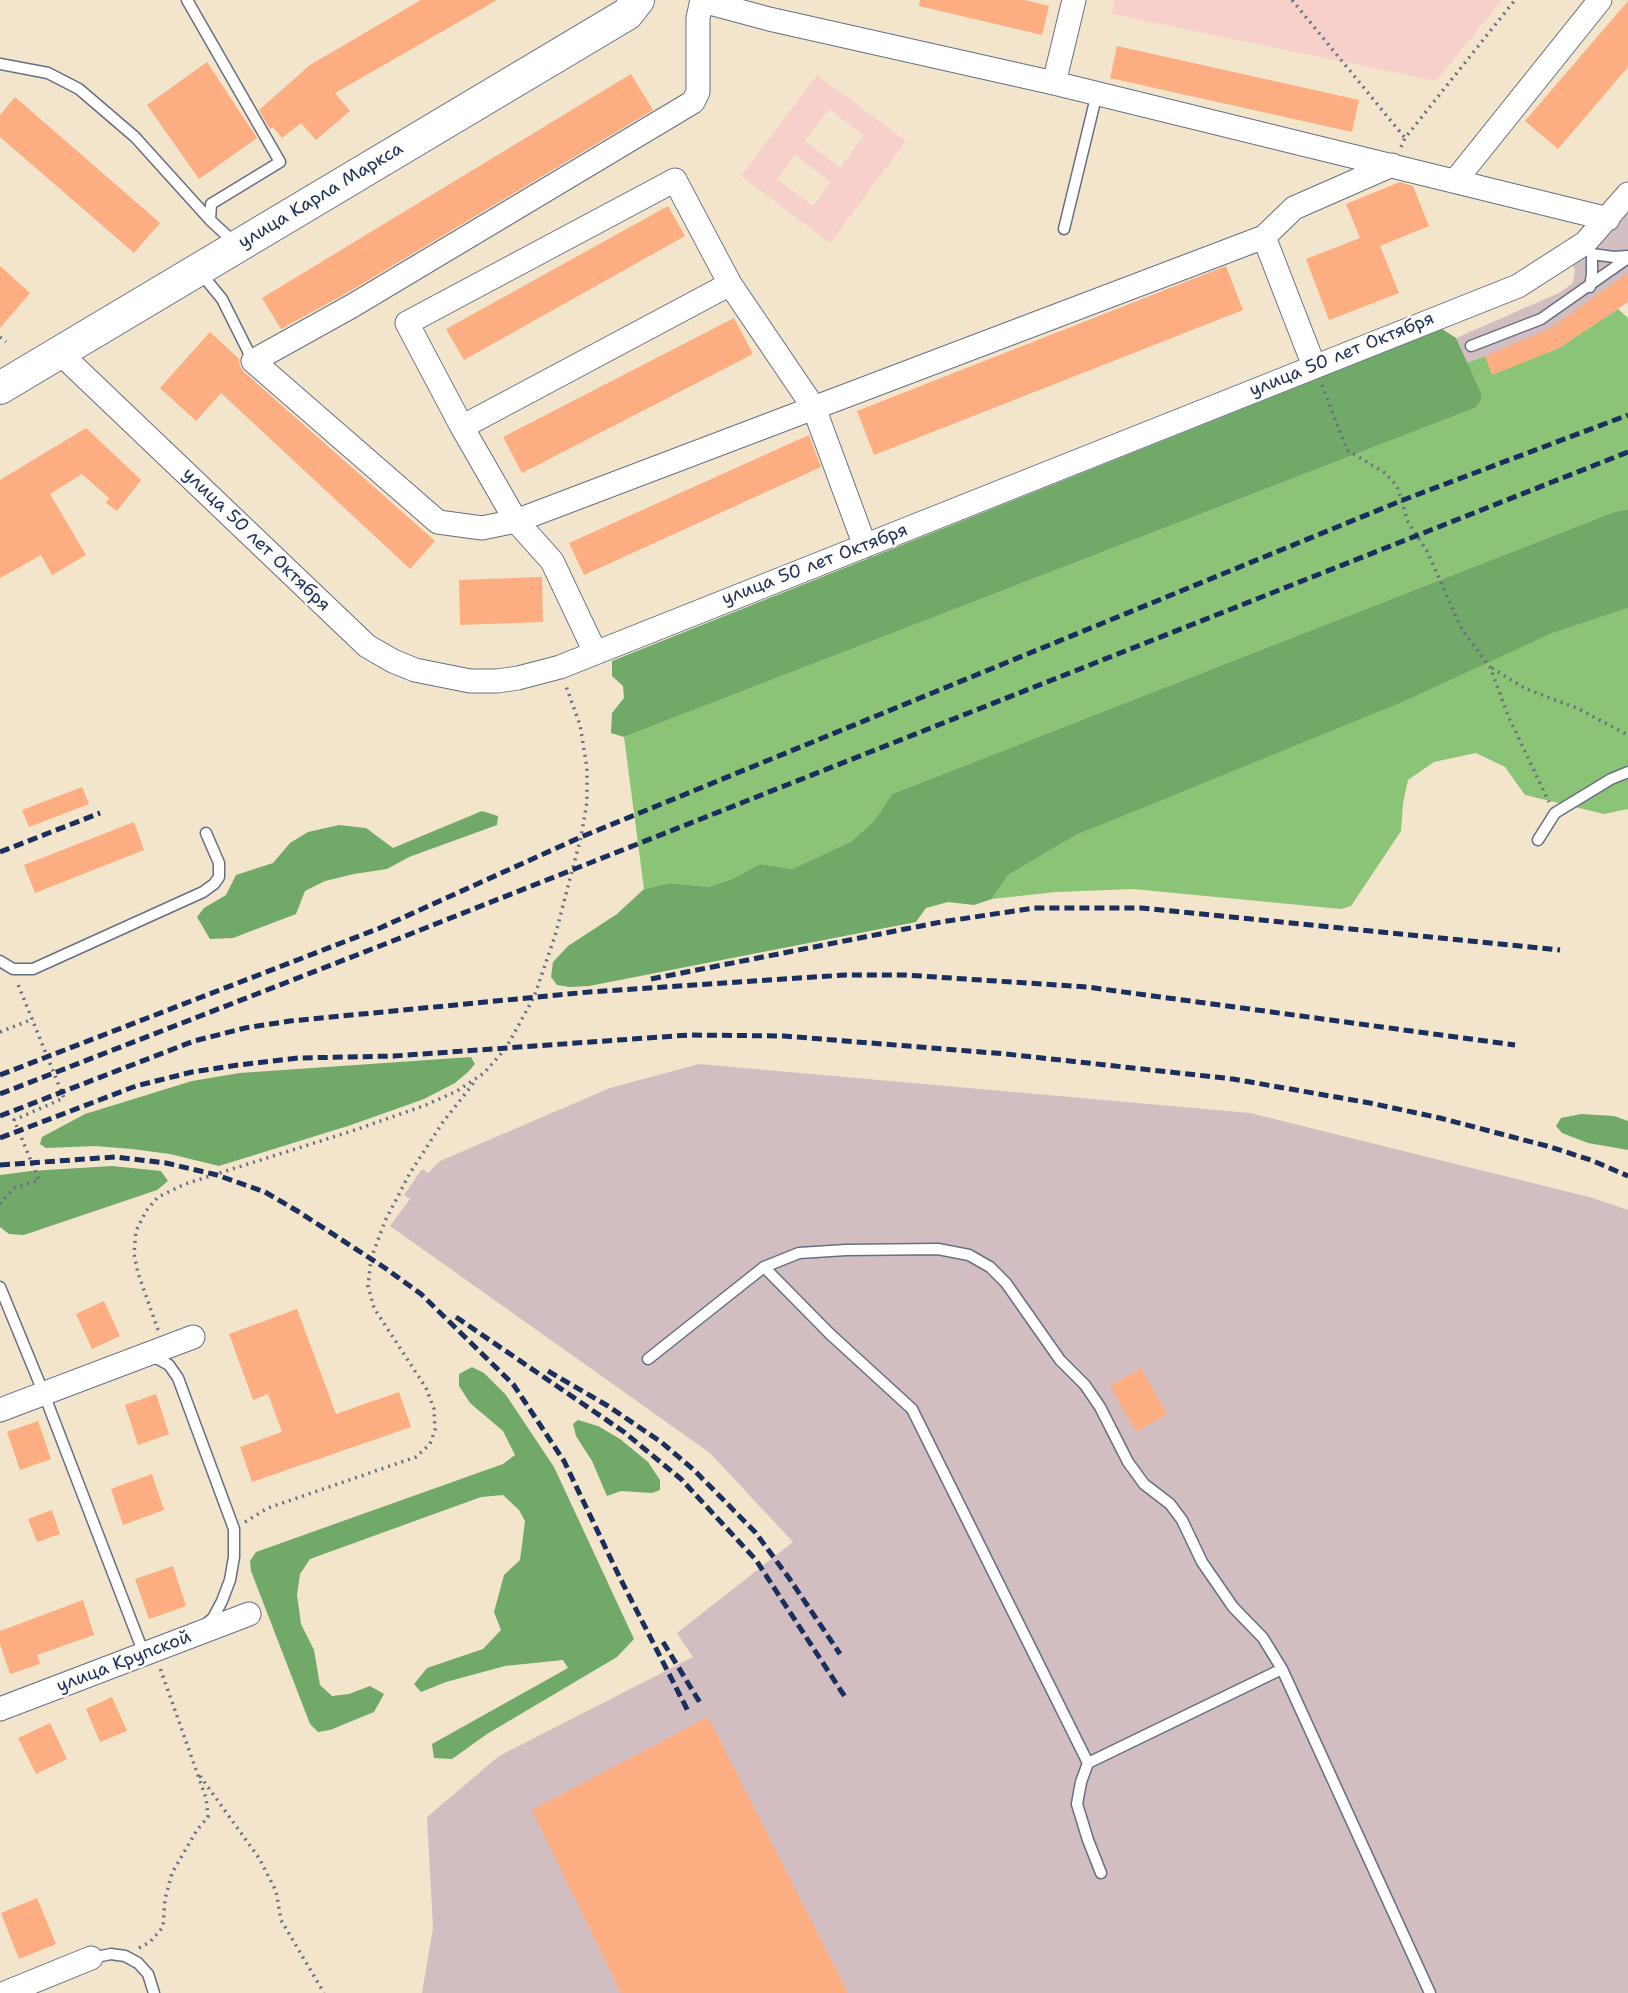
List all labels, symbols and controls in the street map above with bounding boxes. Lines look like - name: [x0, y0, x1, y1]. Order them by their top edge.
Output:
- street label: улица Карла Маркса: [235, 138, 407, 254]
- street label: улица 50 лет Октября: [1246, 308, 1438, 402]
- street label: улица 50 лет Октября: [178, 464, 334, 616]
- street label: улица 50 лет Октября: [719, 520, 911, 610]
- street label: улица Крупской: [54, 1626, 194, 1698]

